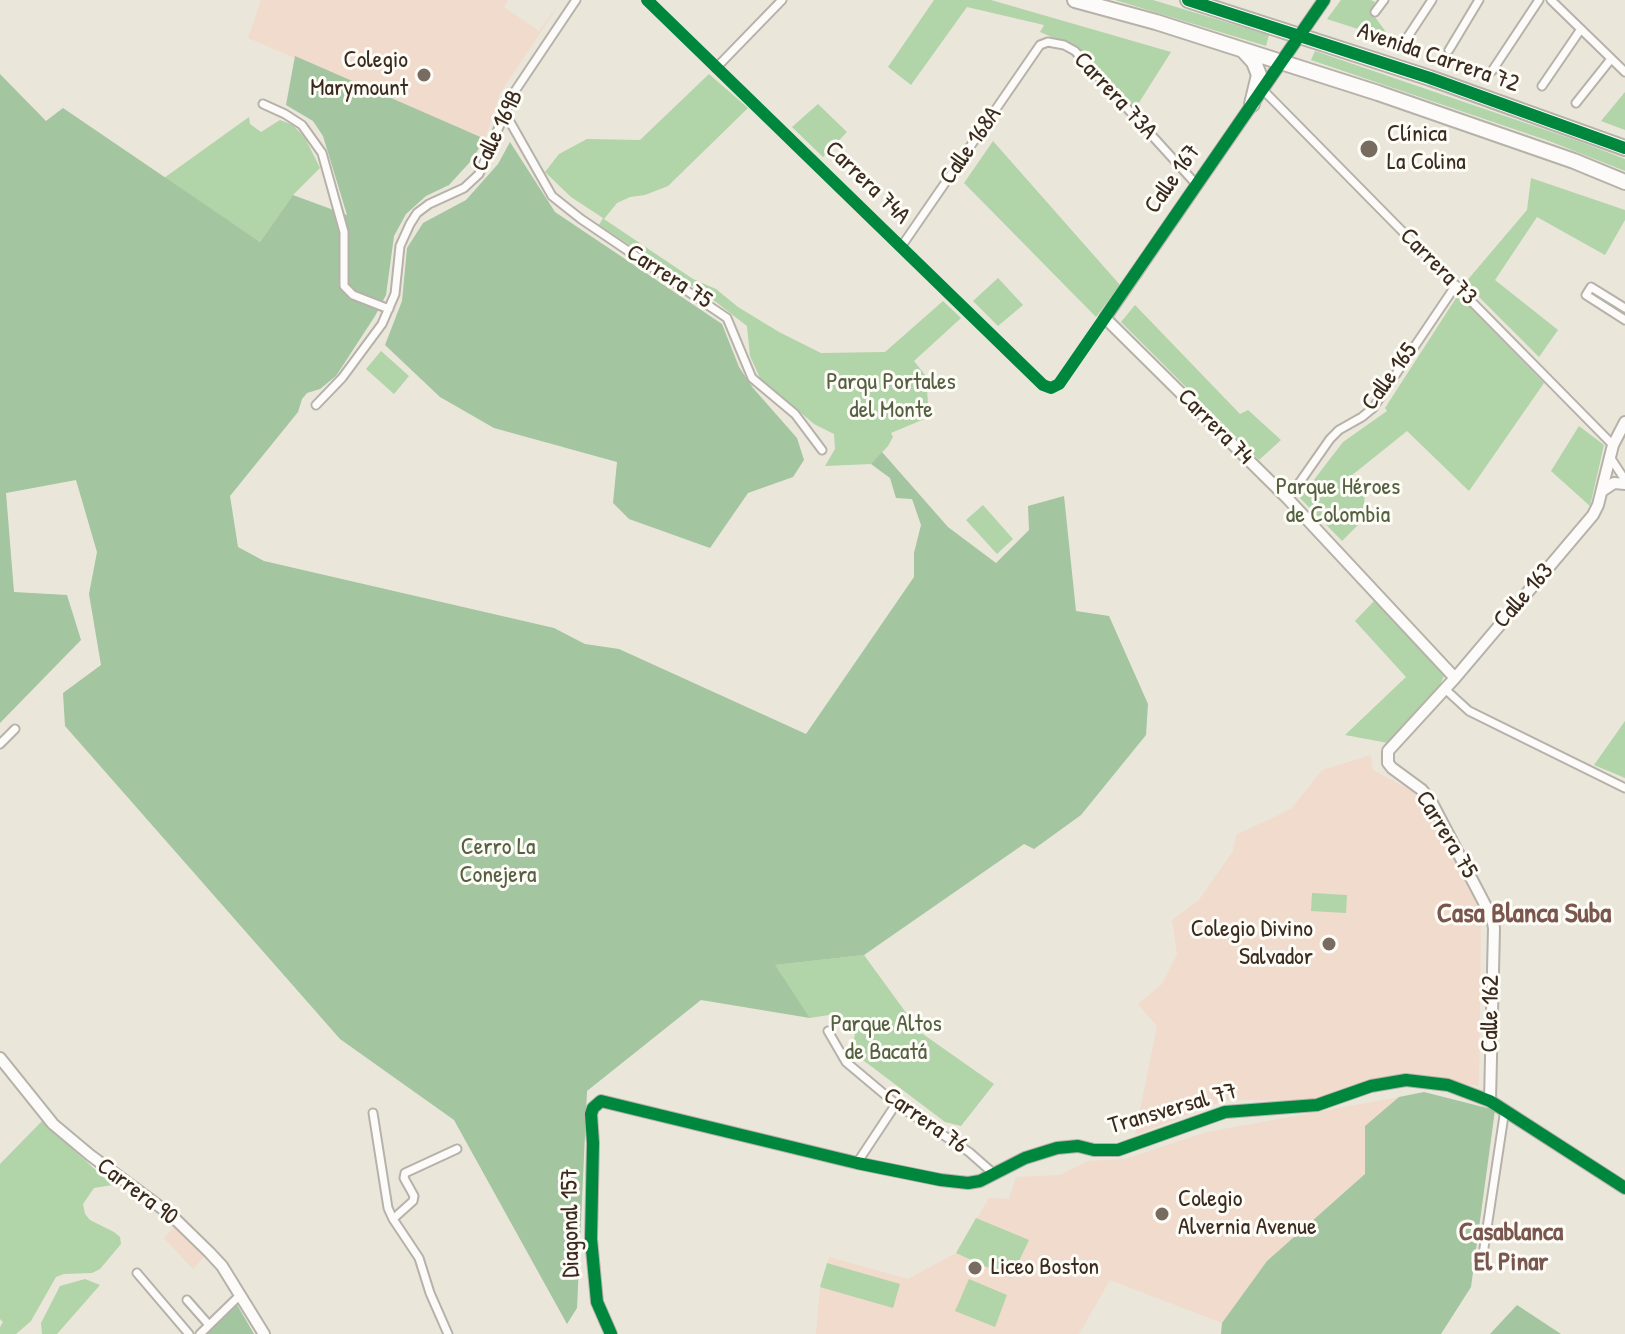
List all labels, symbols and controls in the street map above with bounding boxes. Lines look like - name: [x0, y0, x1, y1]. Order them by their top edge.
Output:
- street label: Avenida Carrera 72: [1353, 17, 1523, 99]
- street label: Carrera 73A: [1067, 46, 1163, 146]
- place label: Colegio Marymount: [310, 47, 408, 103]
- marker: Colegio Marymount: [415, 66, 433, 84]
- street label: Calle 169B: [466, 85, 530, 177]
- street label: Calle 168A: [934, 102, 1008, 190]
- place label: Clínica La Colina: [1387, 121, 1466, 177]
- street label: Carrera 74A: [818, 135, 916, 231]
- marker: Clínica La Colina: [1358, 138, 1380, 160]
- street label: Calle 167: [1139, 139, 1207, 219]
- street label: Carrera 73: [1393, 222, 1483, 312]
- street label: Carrera 75: [621, 239, 717, 315]
- street label: Calle 165: [1356, 338, 1424, 416]
- park label: Parqu Portales del Monte: [826, 369, 956, 425]
- street label: Carrera 74: [1171, 383, 1259, 471]
- park label: Parque Héroes de Colombia: [1276, 474, 1400, 530]
- street label: Calle 163: [1488, 557, 1560, 635]
- street label: Carrera 75: [1409, 786, 1483, 884]
- park label: Cerro La Conejera: [459, 834, 537, 890]
- district label: Casa Blanca Suba: [1437, 898, 1611, 932]
- place label: Colegio Divino Salvador: [1191, 916, 1313, 972]
- marker: Colegio Divino Salvador: [1320, 935, 1338, 953]
- street label: Calle 162: [1476, 975, 1506, 1053]
- park label: Parque Altos de Bacatá: [830, 1011, 942, 1067]
- street label: Transversal 77: [1105, 1077, 1241, 1141]
- street label: Carrera 76: [877, 1082, 973, 1160]
- street label: Carrera 90: [91, 1152, 183, 1232]
- street label: Diagonal 157: [556, 1168, 586, 1278]
- place label: Colegio Alvernia Avenue: [1178, 1186, 1317, 1242]
- marker: Colegio Alvernia Avenue: [1153, 1205, 1171, 1223]
- district label: Casablanca El Pinar: [1459, 1217, 1563, 1278]
- place label: Liceo Boston: [991, 1254, 1099, 1282]
- marker: Liceo Boston: [966, 1259, 984, 1277]

